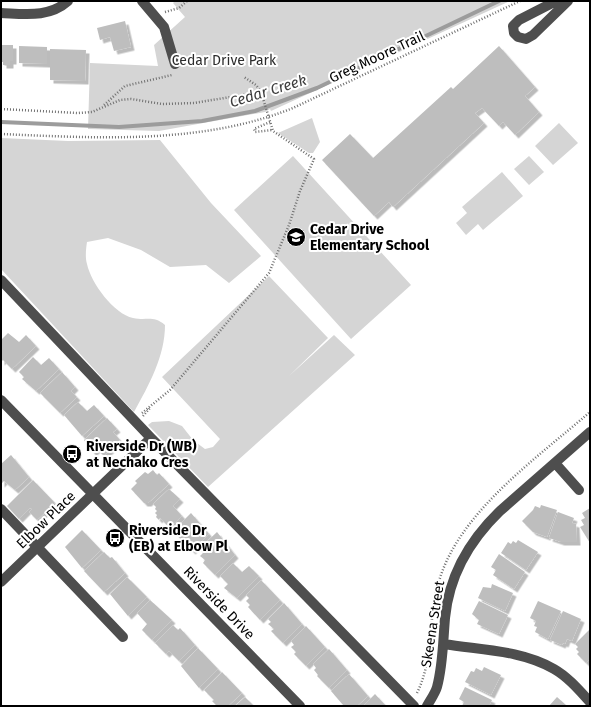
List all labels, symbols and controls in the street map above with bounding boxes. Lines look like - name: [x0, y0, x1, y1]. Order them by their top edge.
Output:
- street label: Greg Moore Trail: [327, 27, 427, 87]
- park label: Cedar Drive Park: [172, 52, 277, 69]
- water label: Cedar Creek: [227, 71, 309, 111]
- place label: Cedar Drive Elementary School: [310, 221, 430, 254]
- school or university icon: Cedar Drive Elementary School: [285, 226, 307, 248]
- place label: Riverside Dr (WB) at Nechako Cres: [86, 438, 197, 471]
- bus stop icon: Riverside Dr (WB) at Nechako Cres: [61, 443, 83, 465]
- street label: Elbow Place: [13, 488, 79, 552]
- place label: Riverside Dr (EB) at Elbow Pl: [129, 522, 229, 555]
- bus stop icon: Riverside Dr (EB) at Elbow Pl: [104, 527, 126, 549]
- street label: Riverside Drive: [180, 563, 258, 643]
- street label: Skeena Street: [418, 579, 448, 669]

